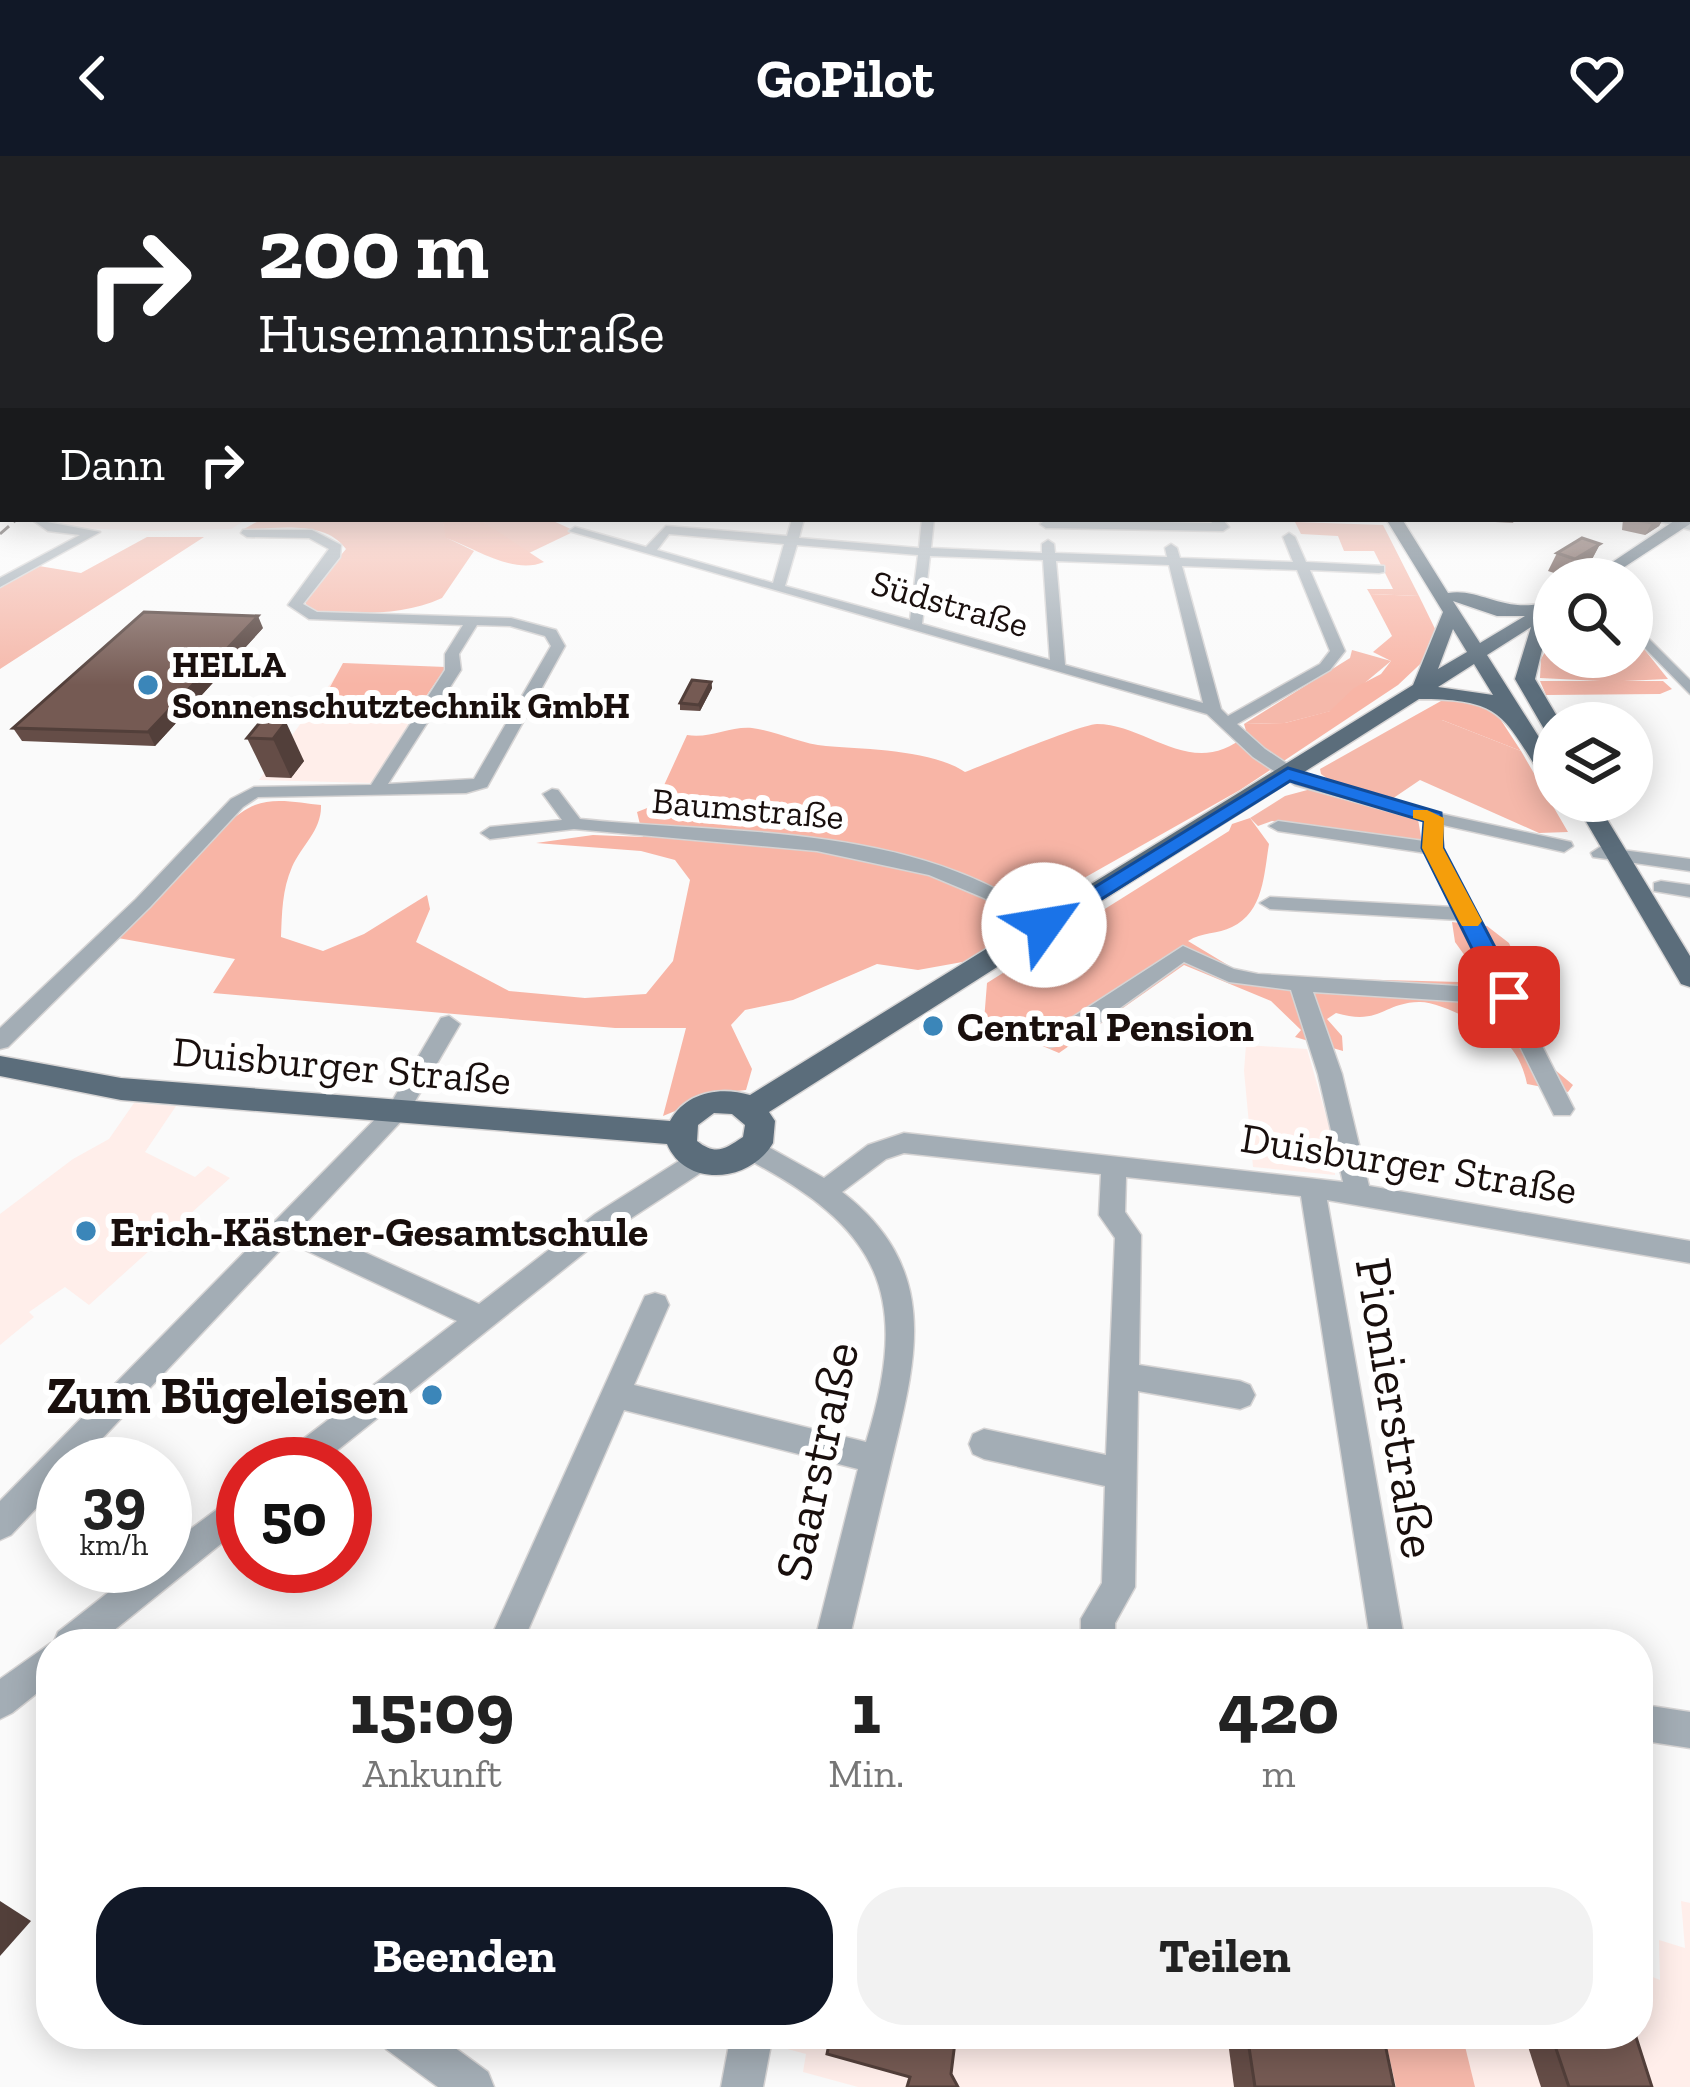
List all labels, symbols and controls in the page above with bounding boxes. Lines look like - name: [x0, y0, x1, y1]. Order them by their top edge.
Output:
- icon: back: [60, 45, 126, 111]
- icon: heart: [1564, 45, 1630, 111]
- text: GoPilot: [756, 46, 934, 111]
- text: 200 m: [258, 199, 489, 300]
- icon: right: [60, 204, 216, 360]
- text: Husemannstraße: [258, 301, 665, 366]
- icon: right: [189, 432, 255, 498]
- text: Dann: [60, 438, 165, 492]
- map controls: [1533, 558, 1653, 822]
- button: search: [1533, 558, 1653, 678]
- street label: Südstraße: [866, 561, 1033, 646]
- place label: HELLA Sonnenschutztechnik GmbH: [172, 643, 630, 727]
- marker: HELLA Sonnenschutztechnik GmbH: [135, 672, 161, 698]
- button: layers: [1533, 702, 1653, 822]
- street label: Baumstraße: [650, 779, 846, 838]
- position arrow: [981, 862, 1107, 988]
- pin: [1458, 946, 1560, 1048]
- icon: arrive: [1476, 964, 1542, 1030]
- place label: Central Pension: [957, 1001, 1254, 1052]
- marker: Central Pension: [920, 1013, 946, 1039]
- street label: Duisburger Straße: [171, 1025, 513, 1106]
- street label: Duisburger Straße: [1237, 1112, 1580, 1215]
- place label: Erich-Kästner-Gesamtschule: [110, 1206, 648, 1257]
- marker: Erich-Kästner-Gesamtschule: [73, 1218, 99, 1244]
- street label: Pionierstraße: [1343, 1254, 1450, 1563]
- street label: Saarstraße: [761, 1336, 872, 1586]
- place label: Zum Bügeleisen: [47, 1365, 408, 1426]
- marker: Zum Bügeleisen: [419, 1382, 445, 1408]
- speed limit sign: 50: [216, 1437, 372, 1593]
- text: 39: [82, 1464, 146, 1536]
- text: km/h: [80, 1527, 148, 1563]
- text: 15:09: [350, 1665, 514, 1751]
- text: 1: [852, 1665, 881, 1751]
- text: 420: [1218, 1665, 1339, 1751]
- text: Ankunft: [363, 1750, 502, 1797]
- text: Min.: [828, 1750, 904, 1797]
- text: m: [1262, 1750, 1295, 1797]
- button: Beenden: [96, 1887, 833, 2025]
- button: Teilen: [857, 1887, 1593, 2025]

